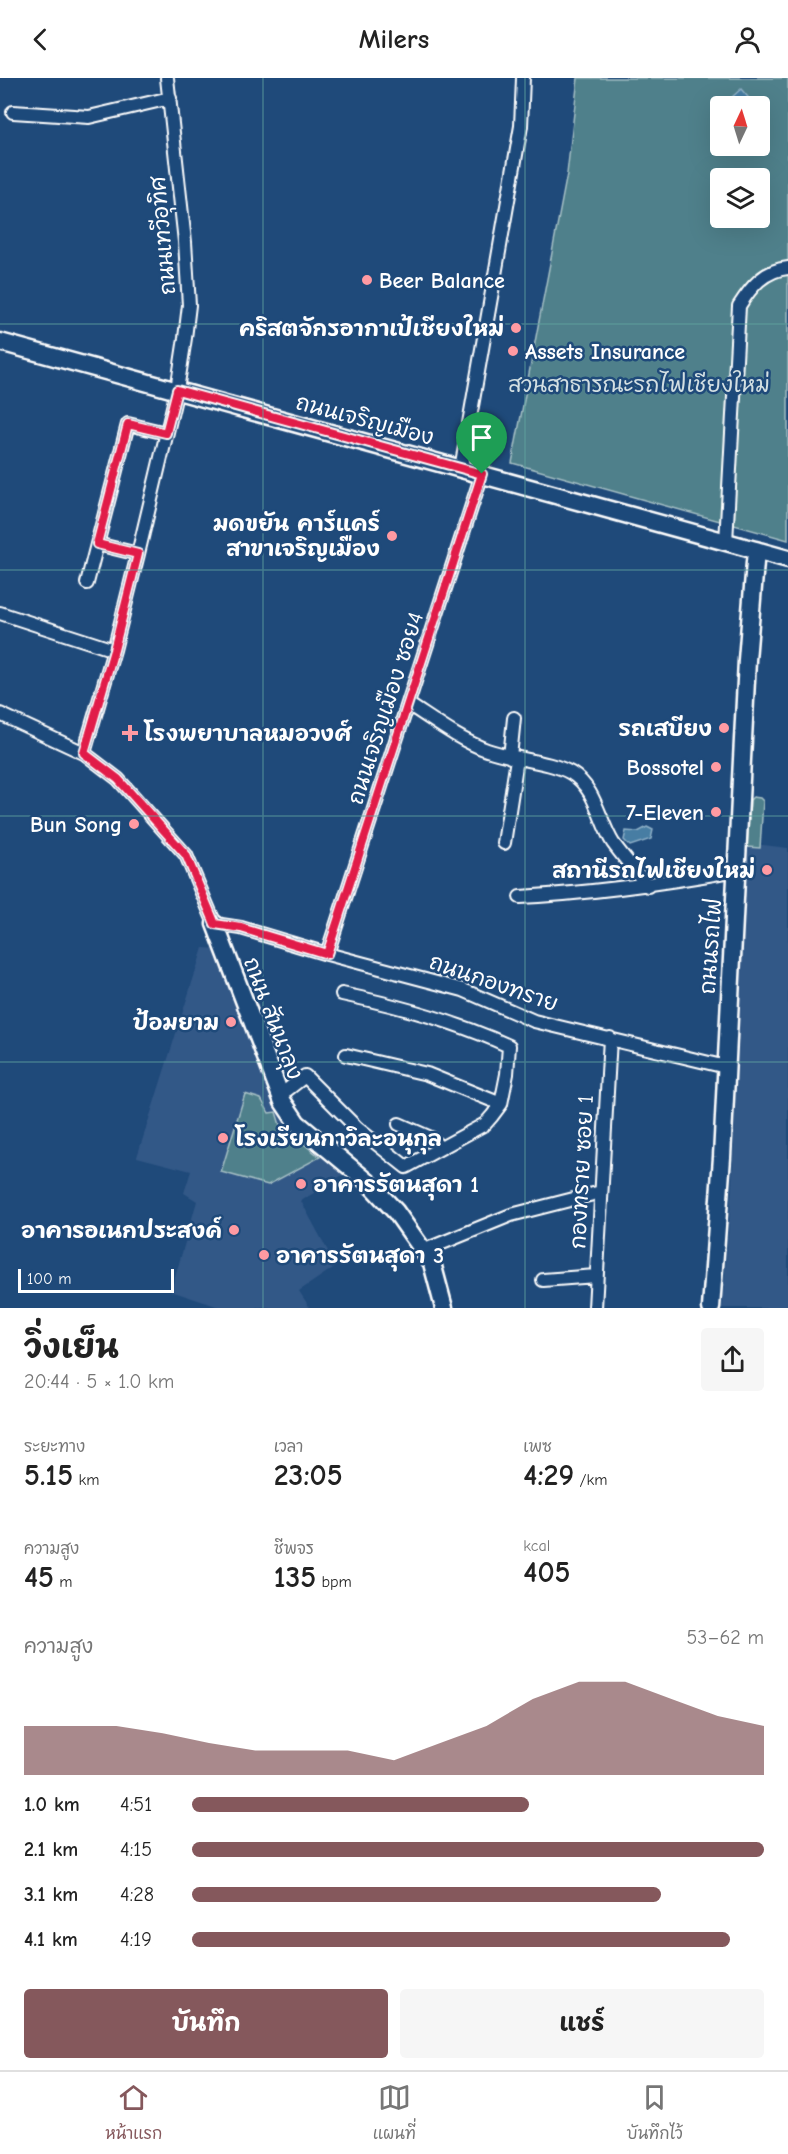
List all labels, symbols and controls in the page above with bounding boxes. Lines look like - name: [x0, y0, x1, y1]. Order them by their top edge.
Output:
- icon: back: [24, 23, 57, 56]
- icon: person: [731, 23, 764, 56]
- text: Milers: [359, 24, 429, 55]
- north arrow: [710, 96, 770, 156]
- map controls: [710, 96, 770, 228]
- button: layers: [710, 168, 770, 228]
- street label: ถนนเทวีอุทิศ: [144, 173, 184, 296]
- place label: Beer Balance: [379, 268, 505, 294]
- marker: Beer Balance: [360, 273, 374, 287]
- place label: คริสตจักรอากาเป้เชียงใหม่: [239, 314, 504, 342]
- marker: คริสตจักรอากาเป้เชียงใหม่: [509, 321, 523, 335]
- place label: Assets Insurance: [525, 339, 685, 365]
- marker: Assets Insurance: [506, 344, 520, 358]
- park label: สวนสาธารณะรถไฟเชียงใหม่: [508, 370, 770, 398]
- street label: ถนนเจริญเมือง: [293, 388, 437, 451]
- pin: [456, 412, 507, 474]
- icon: arrive: [465, 421, 498, 454]
- place label: มดขยัน คาร์แคร์ สาขาเจริญเมือง: [213, 509, 380, 562]
- marker: มดขยัน คาร์แคร์ สาขาเจริญเมือง: [385, 529, 399, 543]
- street label: ถนนเจริญเมือง ซอย4: [342, 609, 429, 808]
- place label: รถเสบียง: [618, 715, 712, 742]
- place label: โรงพยาบาลหมอวงศ์: [143, 719, 352, 747]
- marker: รถเสบียง: [717, 721, 731, 735]
- marker: โรงพยาบาลหมอวงศ์: [121, 724, 139, 742]
- place label: Bossotel: [627, 755, 704, 781]
- marker: Bossotel: [709, 760, 723, 774]
- place label: 7-Eleven: [626, 800, 704, 826]
- marker: 7-Eleven: [709, 805, 723, 819]
- place label: Bun Song: [30, 812, 122, 838]
- marker: Bun Song: [127, 817, 141, 831]
- place label: สถานีรถไฟเชียงใหม่: [552, 856, 755, 884]
- marker: สถานีรถไฟเชียงใหม่: [760, 863, 774, 877]
- street label: ถนนรถไฟ: [693, 897, 727, 995]
- street label: ถนนกองทราย: [426, 949, 562, 1017]
- street label: ถนน สันนาลุง: [235, 954, 308, 1084]
- place label: ป้อมยาม: [133, 1008, 219, 1036]
- marker: ป้อมยาม: [224, 1015, 238, 1029]
- street label: กองทราย ซอย 1: [565, 1094, 599, 1250]
- place label: โรงเรียนกาวิละอนุกุล: [234, 1124, 442, 1155]
- marker: โรงเรียนกาวิละอนุกุล: [216, 1131, 230, 1145]
- place label: อาคารรัตนสุดา 1: [313, 1172, 479, 1201]
- marker: อาคารรัตนสุดา 1: [294, 1177, 308, 1191]
- place label: อาคารอเนกประสงค์: [21, 1216, 222, 1244]
- marker: อาคารอเนกประสงค์: [227, 1223, 241, 1237]
- place label: อาคารรัตนสุดา 3: [276, 1243, 444, 1272]
- marker: อาคารรัตนสุดา 3: [257, 1248, 271, 1262]
- scale bar: [18, 1266, 174, 1294]
- text: 100 m: [27, 1270, 71, 1288]
- text: วิ่งเย็น: [24, 1328, 119, 1366]
- button: share: [701, 1328, 764, 1391]
- text: 20:44 · 5 × 1.0 km: [24, 1370, 174, 1393]
- text: ระยะทาง: [24, 1438, 85, 1456]
- text: เวลา: [274, 1438, 303, 1456]
- text: เพซ: [523, 1438, 552, 1456]
- text: 5.15: [24, 1458, 73, 1493]
- text: 23:05: [274, 1458, 343, 1493]
- text: 4:29: [523, 1458, 574, 1493]
- text: km: [73, 1471, 99, 1489]
- text: /km: [574, 1471, 608, 1489]
- text: kcal: [523, 1537, 550, 1555]
- text: ความสูง: [24, 1540, 79, 1558]
- text: ชีพจร: [274, 1540, 314, 1558]
- text: 405: [523, 1555, 571, 1590]
- text: 45: [24, 1560, 54, 1595]
- text: 135: [274, 1560, 316, 1595]
- text: m: [54, 1573, 73, 1591]
- text: bpm: [316, 1573, 352, 1591]
- text: 53–62 m: [687, 1626, 764, 1649]
- text: ความสูง: [24, 1635, 93, 1658]
- text: 1.0 km: [24, 1793, 80, 1816]
- text: 4:51: [120, 1793, 152, 1816]
- text: 2.1 km: [24, 1838, 78, 1861]
- text: 4:15: [120, 1838, 152, 1861]
- text: 3.1 km: [24, 1883, 78, 1906]
- text: 4:28: [120, 1883, 154, 1906]
- text: 4.1 km: [24, 1928, 78, 1951]
- text: 4:19: [120, 1928, 152, 1951]
- button: บันทึก: [24, 1989, 388, 2058]
- button: แชร์: [400, 1989, 764, 2058]
- tab: หน้าแรก: [105, 2081, 162, 2145]
- tab: แผนที่: [373, 2081, 416, 2145]
- tab: บันทึกไว้: [627, 2081, 683, 2145]

